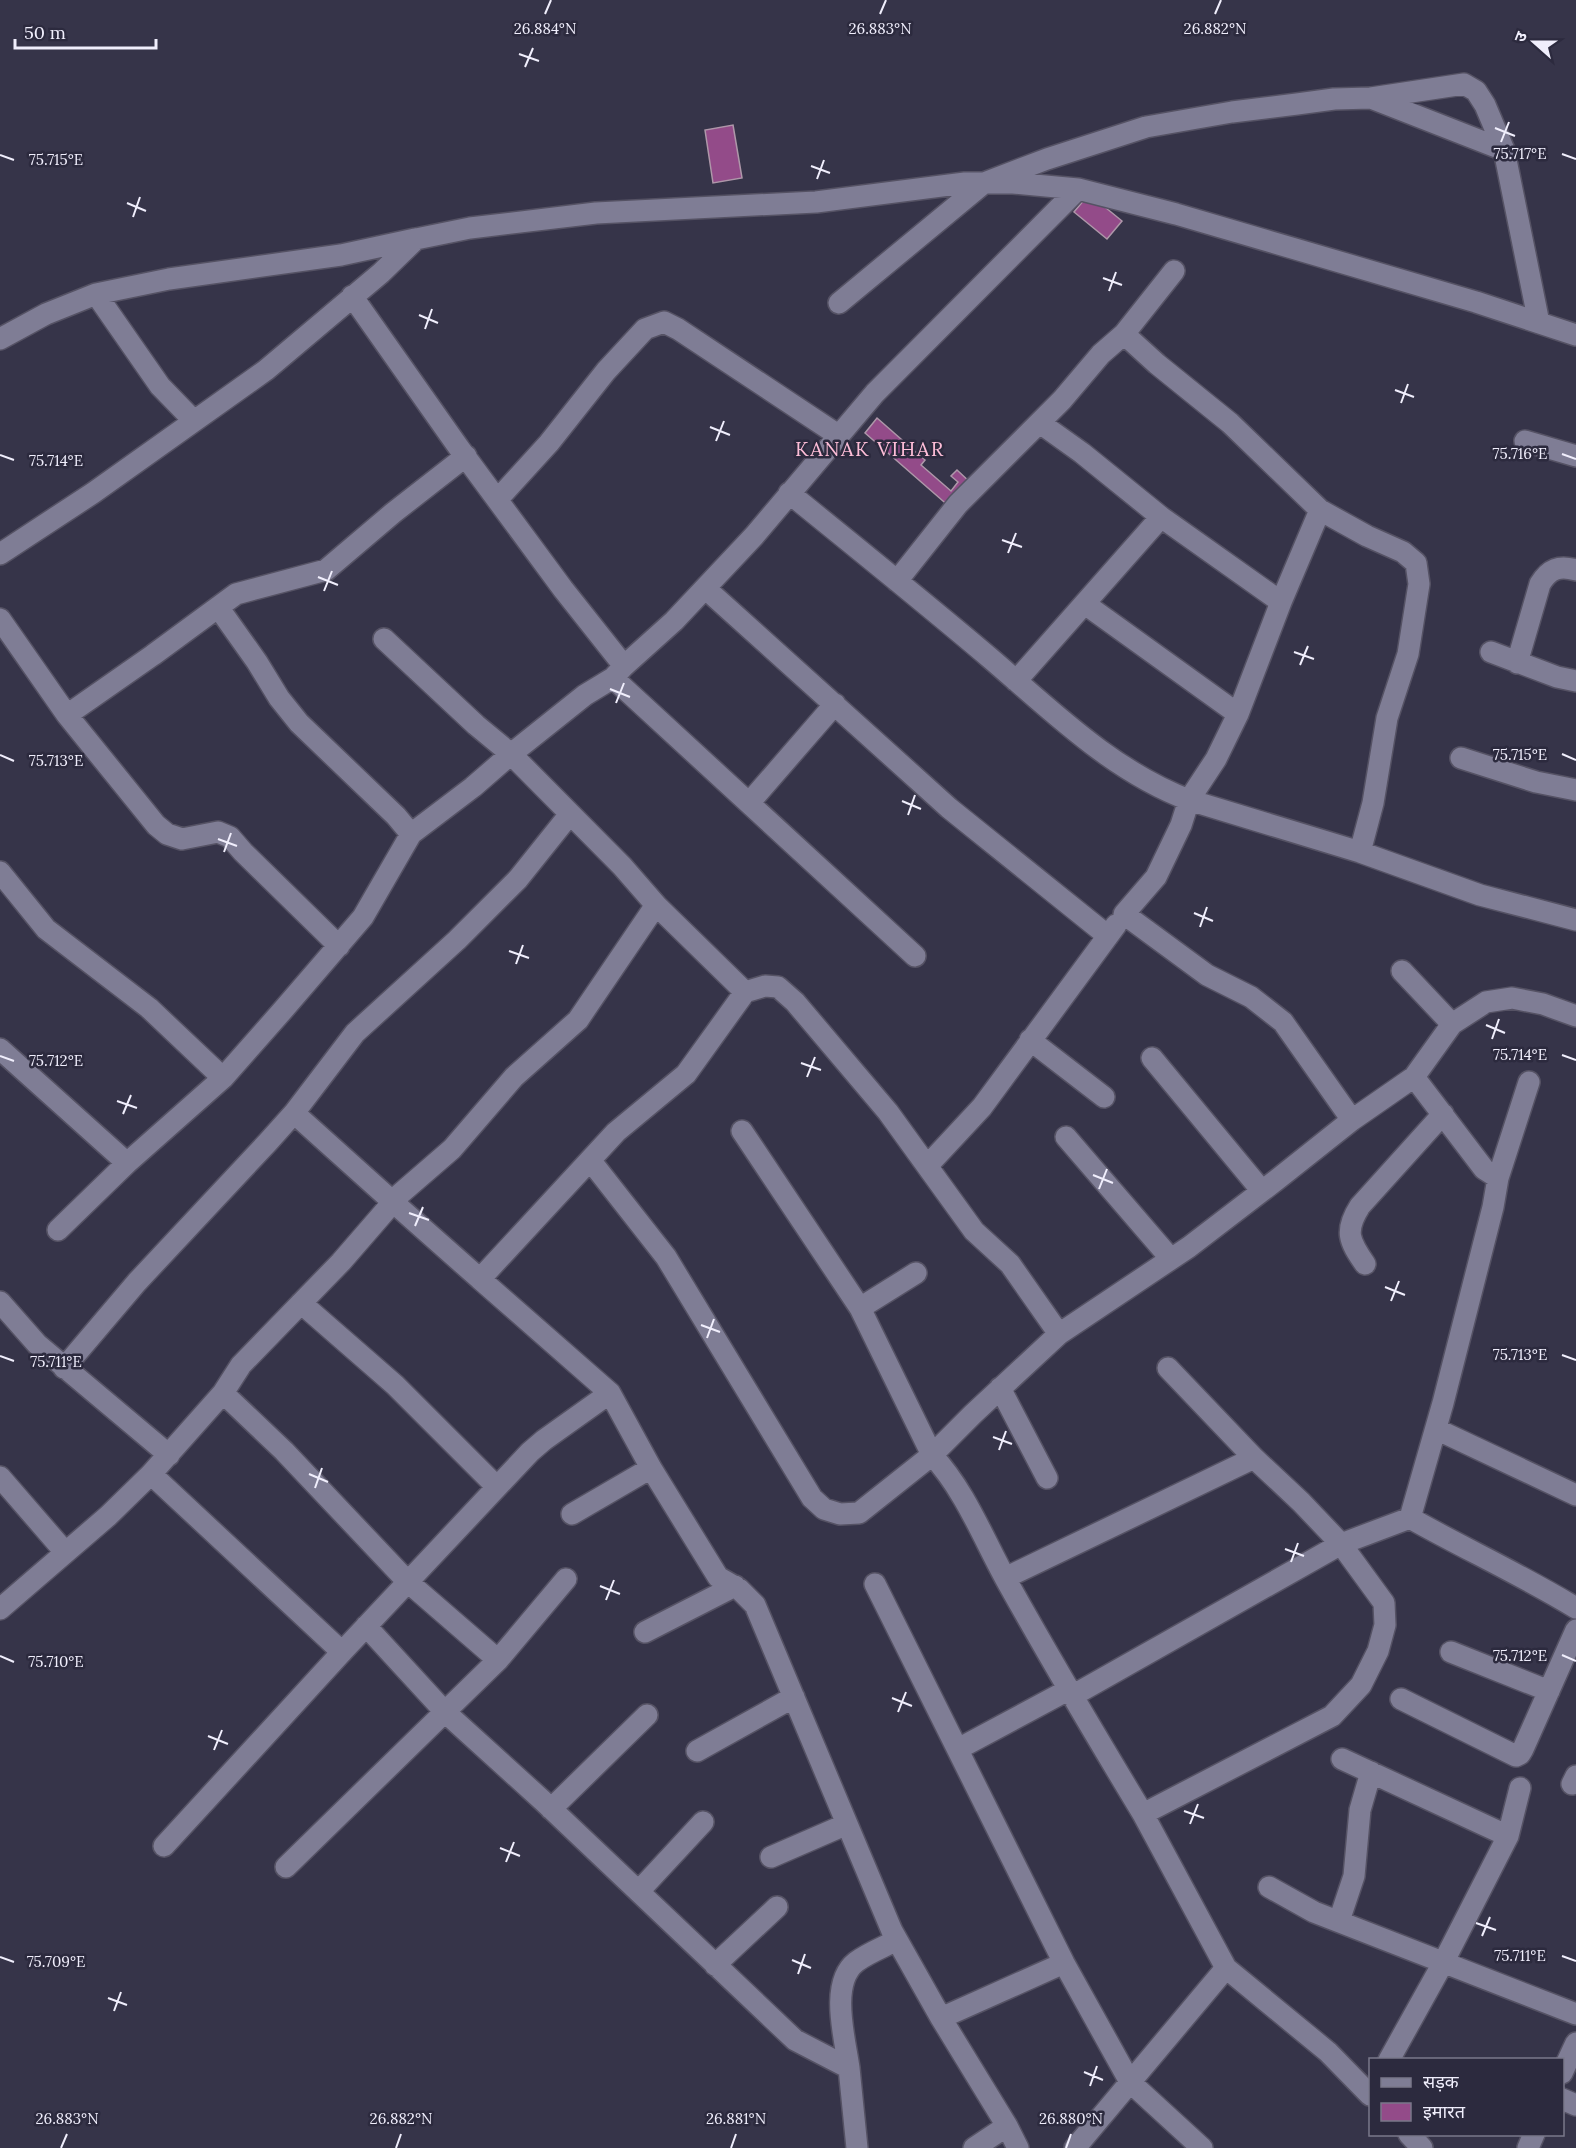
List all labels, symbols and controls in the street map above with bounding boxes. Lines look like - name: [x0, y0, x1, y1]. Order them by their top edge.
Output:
- scale bar: [15, 12, 156, 50]
- north arrow: [1504, 12, 1564, 72]
- text: 26.884°N: [514, 19, 576, 38]
- text: 26.883°N: [848, 19, 912, 38]
- text: 26.882°N: [1184, 19, 1246, 38]
- text: 50 m: [24, 21, 66, 44]
- text: उ: [1509, 28, 1531, 45]
- text: 75.717°E: [1494, 144, 1547, 163]
- text: 75.715°E: [29, 150, 83, 169]
- district label: KANAK VIHAR: [795, 436, 945, 461]
- text: 75.716°E: [1493, 444, 1547, 463]
- text: 75.714°E: [29, 451, 83, 470]
- text: 75.715°E: [1493, 745, 1547, 764]
- text: 75.713°E: [29, 751, 83, 770]
- text: 75.714°E: [1493, 1045, 1547, 1064]
- text: 75.712°E: [29, 1051, 83, 1070]
- text: 75.713°E: [1493, 1345, 1547, 1364]
- text: 75.711°E: [30, 1352, 82, 1371]
- text: 75.712°E: [1493, 1646, 1547, 1665]
- text: 75.710°E: [28, 1652, 84, 1671]
- text: 75.711°E: [1494, 1946, 1546, 1965]
- text: 75.709°E: [27, 1952, 85, 1971]
- legend: [1369, 2058, 1564, 2136]
- text: सड़क: [1423, 2070, 1460, 2093]
- text: इमारत: [1423, 2100, 1466, 2123]
- text: 26.883°N: [35, 2109, 99, 2128]
- text: 26.882°N: [370, 2109, 432, 2128]
- text: 26.881°N: [706, 2109, 766, 2128]
- text: 26.880°N: [1039, 2109, 1103, 2128]

